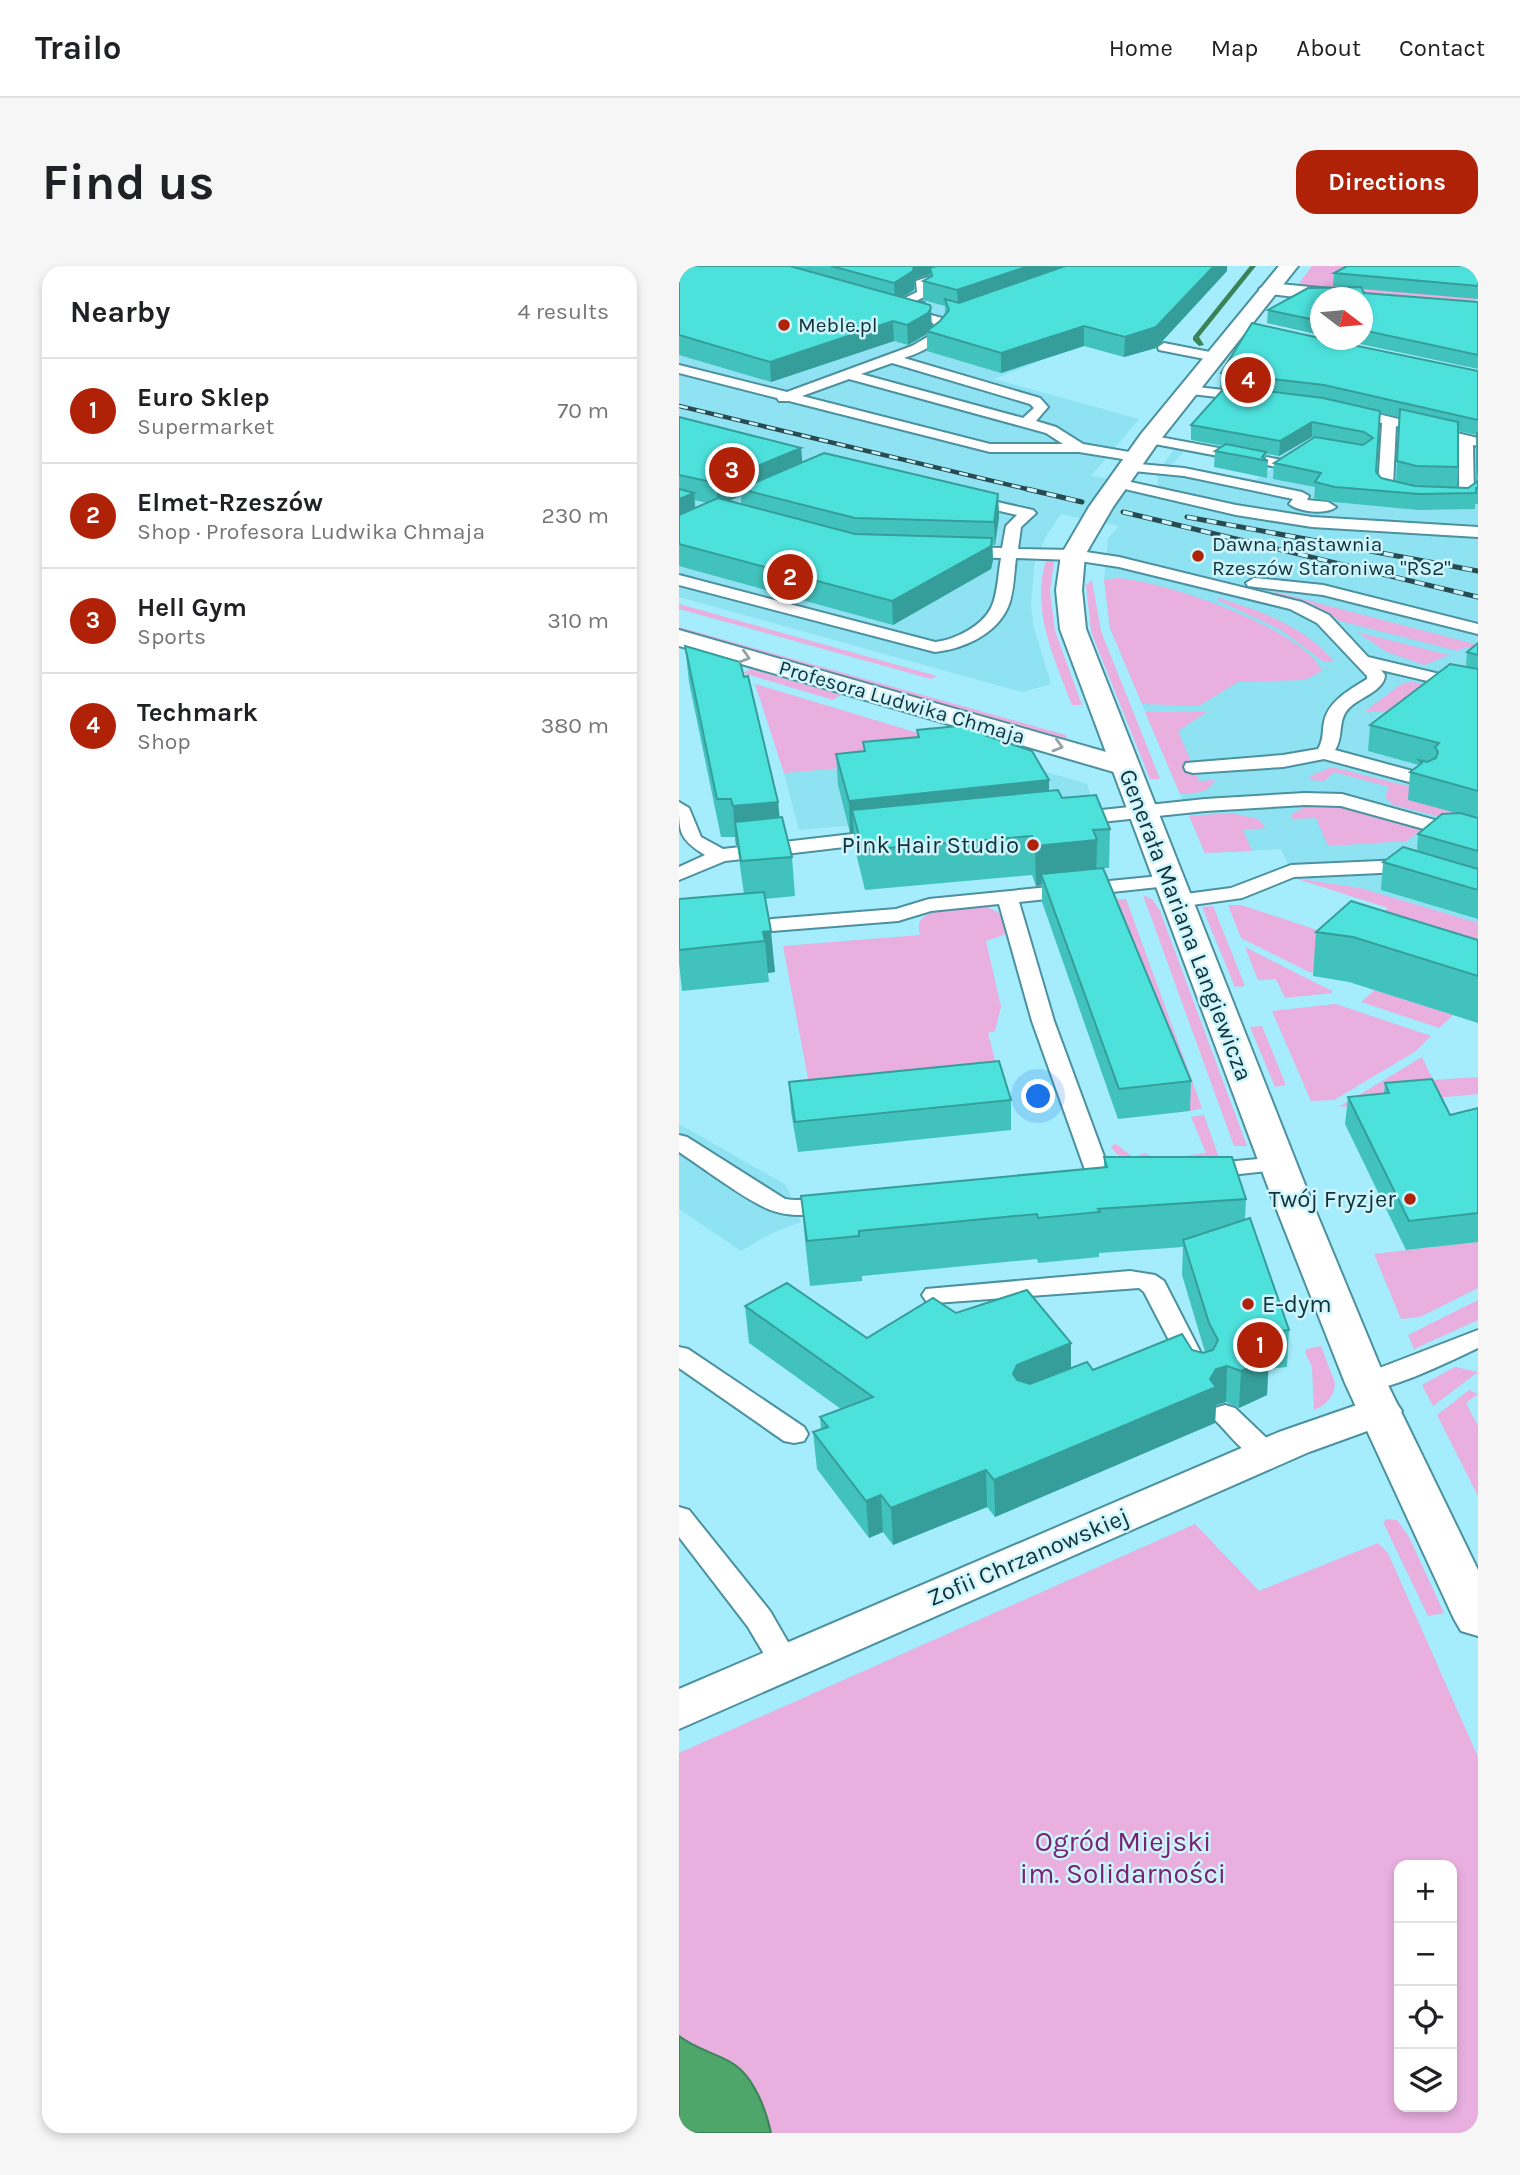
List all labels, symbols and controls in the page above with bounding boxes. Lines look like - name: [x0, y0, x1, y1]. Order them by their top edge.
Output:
- text: Trailo: [35, 29, 122, 67]
- text: Home: [1109, 34, 1173, 62]
- text: Map: [1211, 34, 1258, 62]
- text: About: [1296, 34, 1361, 62]
- text: Contact: [1399, 34, 1485, 62]
- button: Directions: [1296, 150, 1478, 214]
- text: Find us: [42, 154, 214, 211]
- north arrow: [1310, 287, 1373, 350]
- text: Nearby: [70, 294, 170, 330]
- text: 4 results: [517, 298, 609, 325]
- place label: Meble.pl: [798, 313, 878, 337]
- marker: Meble.pl: [776, 317, 792, 333]
- pin: 4: [1225, 354, 1271, 406]
- text: Euro Sklep: [137, 382, 270, 413]
- text: 1: [89, 397, 97, 424]
- text: 70 m: [558, 397, 609, 424]
- text: Supermarket: [137, 413, 274, 440]
- pin: 3: [709, 444, 755, 496]
- text: Elmet-Rzeszów: [137, 487, 323, 518]
- text: 2: [86, 502, 100, 529]
- text: 230 m: [541, 502, 609, 529]
- text: Shop · Profesora Ludwika Chmaja: [137, 518, 485, 545]
- place label: Dawna nastawnia Rzeszów Staroniwa "RS2": [1212, 532, 1451, 580]
- marker: Dawna nastawnia Rzeszów Staroniwa "RS2": [1190, 548, 1206, 564]
- pin: 2: [767, 551, 813, 603]
- text: Hell Gym: [137, 592, 247, 623]
- text: 3: [86, 607, 100, 634]
- text: 310 m: [547, 607, 609, 634]
- text: Sports: [137, 623, 206, 650]
- one-way arrow: [738, 649, 750, 663]
- street label: Profesora Ludwika Chmaja: [776, 655, 1028, 749]
- text: Techmark: [137, 697, 258, 728]
- text: 4: [86, 712, 100, 739]
- text: 380 m: [541, 712, 609, 739]
- text: Shop: [137, 728, 191, 755]
- one-way arrow: [1051, 738, 1063, 753]
- street label: Generała Mariana Langiewicza: [1114, 765, 1258, 1085]
- place label: Pink Hair Studio: [842, 831, 1019, 859]
- marker: Pink Hair Studio: [1025, 837, 1041, 853]
- your location: [1021, 1079, 1055, 1113]
- place label: Twój Fryzjer: [1269, 1185, 1396, 1213]
- marker: Twój Fryzjer: [1402, 1191, 1418, 1207]
- place label: E-dym: [1262, 1290, 1332, 1318]
- marker: E-dym: [1240, 1296, 1256, 1312]
- pin: 1: [1237, 1319, 1283, 1371]
- street label: Zofii Chrzanowskiej: [923, 1502, 1133, 1612]
- park label: Ogród Miejski im. Solidarności: [1020, 1825, 1226, 1890]
- map controls: [1394, 1860, 1457, 2112]
- button: +: [1394, 1860, 1457, 1923]
- button: −: [1394, 1923, 1457, 1986]
- button: locate: [1394, 1986, 1457, 2049]
- button: layers: [1394, 2049, 1457, 2112]

